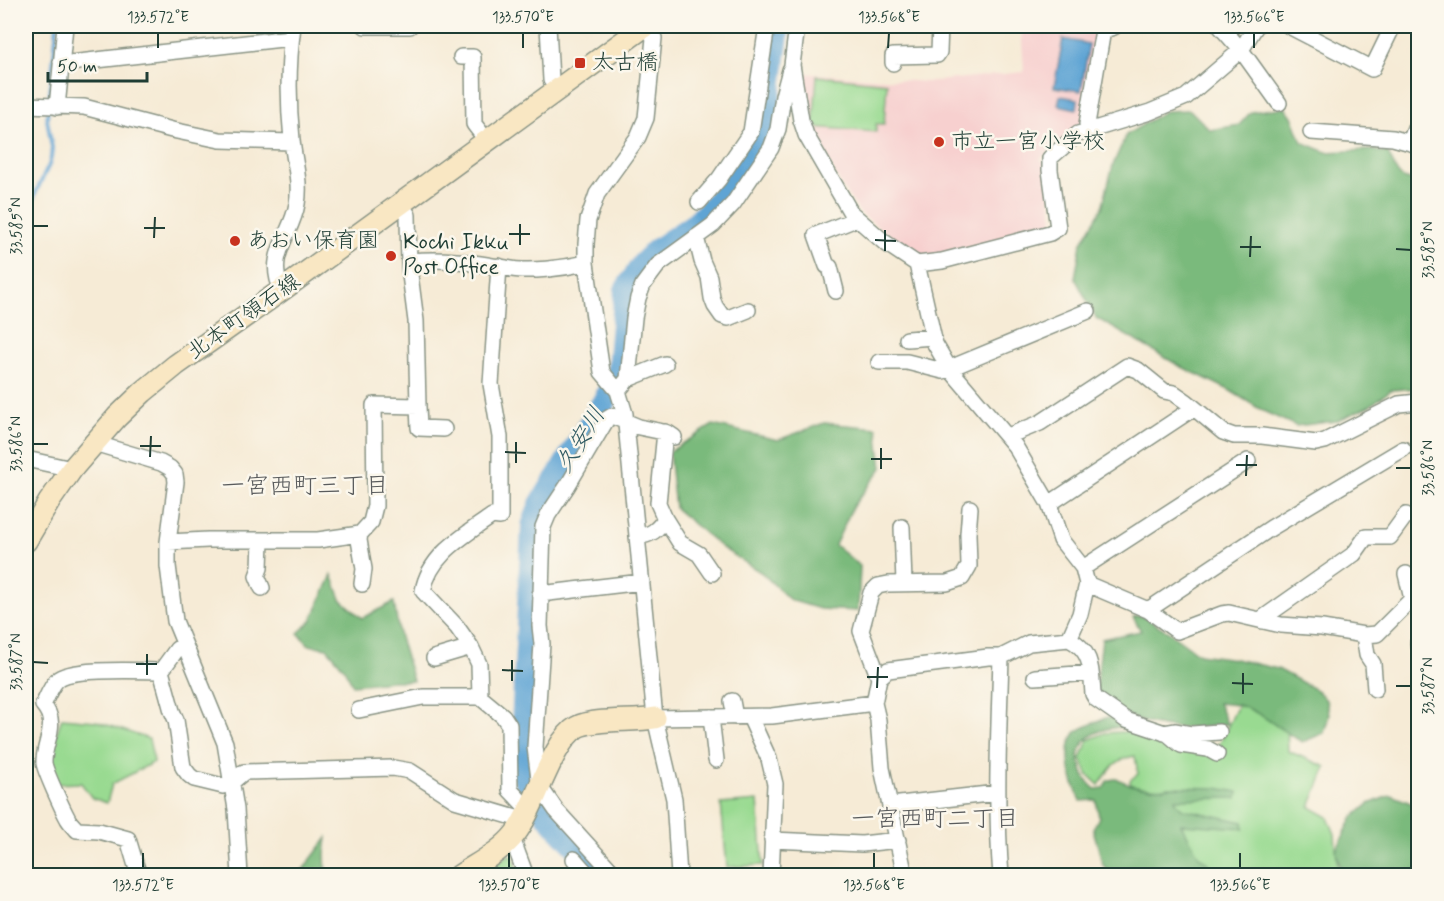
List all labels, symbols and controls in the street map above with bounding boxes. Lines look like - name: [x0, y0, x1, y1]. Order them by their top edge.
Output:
- text: 133.572°E: [127, 8, 189, 28]
- text: 133.570°E: [492, 8, 554, 28]
- text: 133.568°E: [858, 8, 920, 28]
- text: 133.566°E: [1224, 8, 1285, 28]
- scale bar: [48, 45, 147, 83]
- place label: 太古橋: [592, 49, 658, 77]
- text: 50 m: [57, 55, 97, 79]
- marker: 太古橋: [573, 56, 587, 70]
- place label: 市立一宮小学校: [951, 128, 1105, 156]
- marker: 市立一宮小学校: [932, 135, 946, 149]
- text: 33.585°N: [7, 197, 27, 255]
- text: 33.585°N: [1419, 221, 1439, 279]
- place label: あおい保育園: [247, 227, 379, 255]
- place label: Kochi Ikku Post Office: [403, 229, 509, 282]
- marker: あおい保育園: [228, 234, 242, 248]
- marker: Kochi Ikku Post Office: [384, 249, 398, 263]
- street label: 北本町領石線: [182, 268, 306, 366]
- water label: 久安川: [549, 401, 613, 479]
- text: 33.586°N: [7, 416, 27, 472]
- text: 33.586°N: [1419, 440, 1439, 496]
- district label: 一宮西町三丁目: [221, 471, 389, 502]
- text: 33.587°N: [7, 633, 27, 691]
- text: 33.587°N: [1419, 657, 1439, 715]
- district label: 一宮西町二丁目: [851, 804, 1019, 835]
- text: 133.572°E: [112, 876, 174, 896]
- text: 133.570°E: [478, 876, 540, 896]
- text: 133.568°E: [843, 876, 905, 896]
- text: 133.566°E: [1210, 876, 1271, 896]

